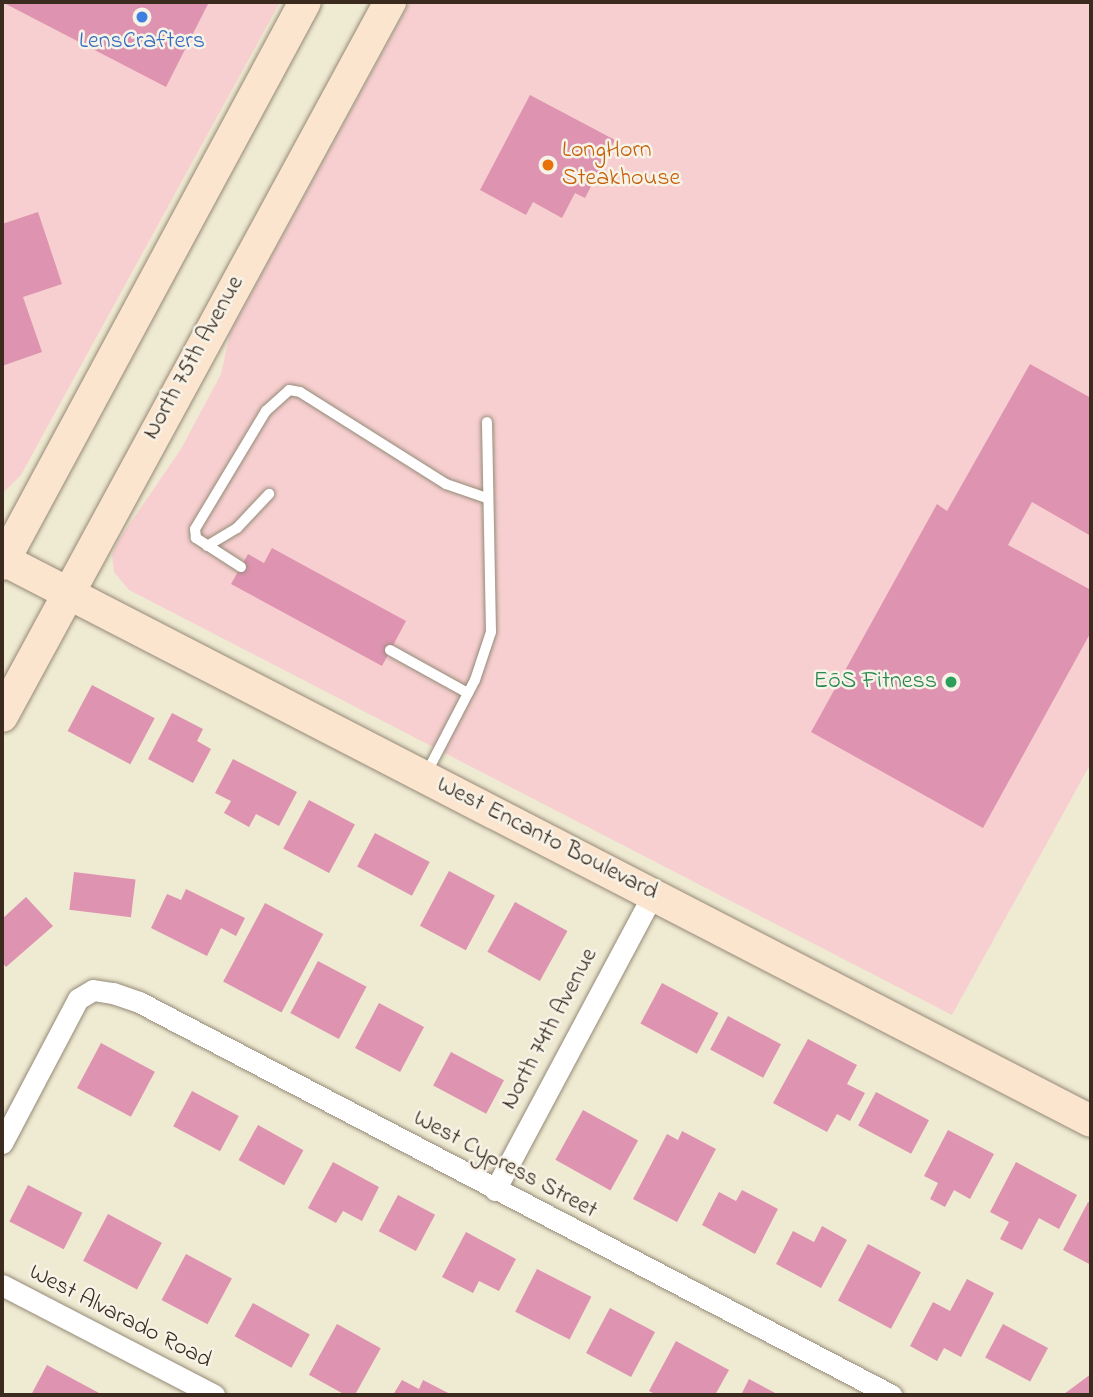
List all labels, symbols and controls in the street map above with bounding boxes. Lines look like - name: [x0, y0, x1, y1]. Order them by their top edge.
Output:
- marker: LensCrafters: [134, 9, 150, 25]
- place label: LensCrafters: [79, 28, 205, 56]
- place label: LongHorn Steakhouse: [562, 137, 680, 193]
- marker: LongHorn Steakhouse: [540, 157, 556, 173]
- street label: North 75th Avenue: [137, 271, 251, 445]
- place label: EōS Fitness: [814, 668, 937, 696]
- marker: EōS Fitness: [943, 674, 959, 690]
- street label: West Encanto Boulevard: [432, 771, 662, 907]
- street label: North 74th Avenue: [495, 943, 605, 1115]
- street label: West Cypress Street: [408, 1104, 602, 1226]
- street label: West Alvarado Road: [24, 1258, 216, 1376]

